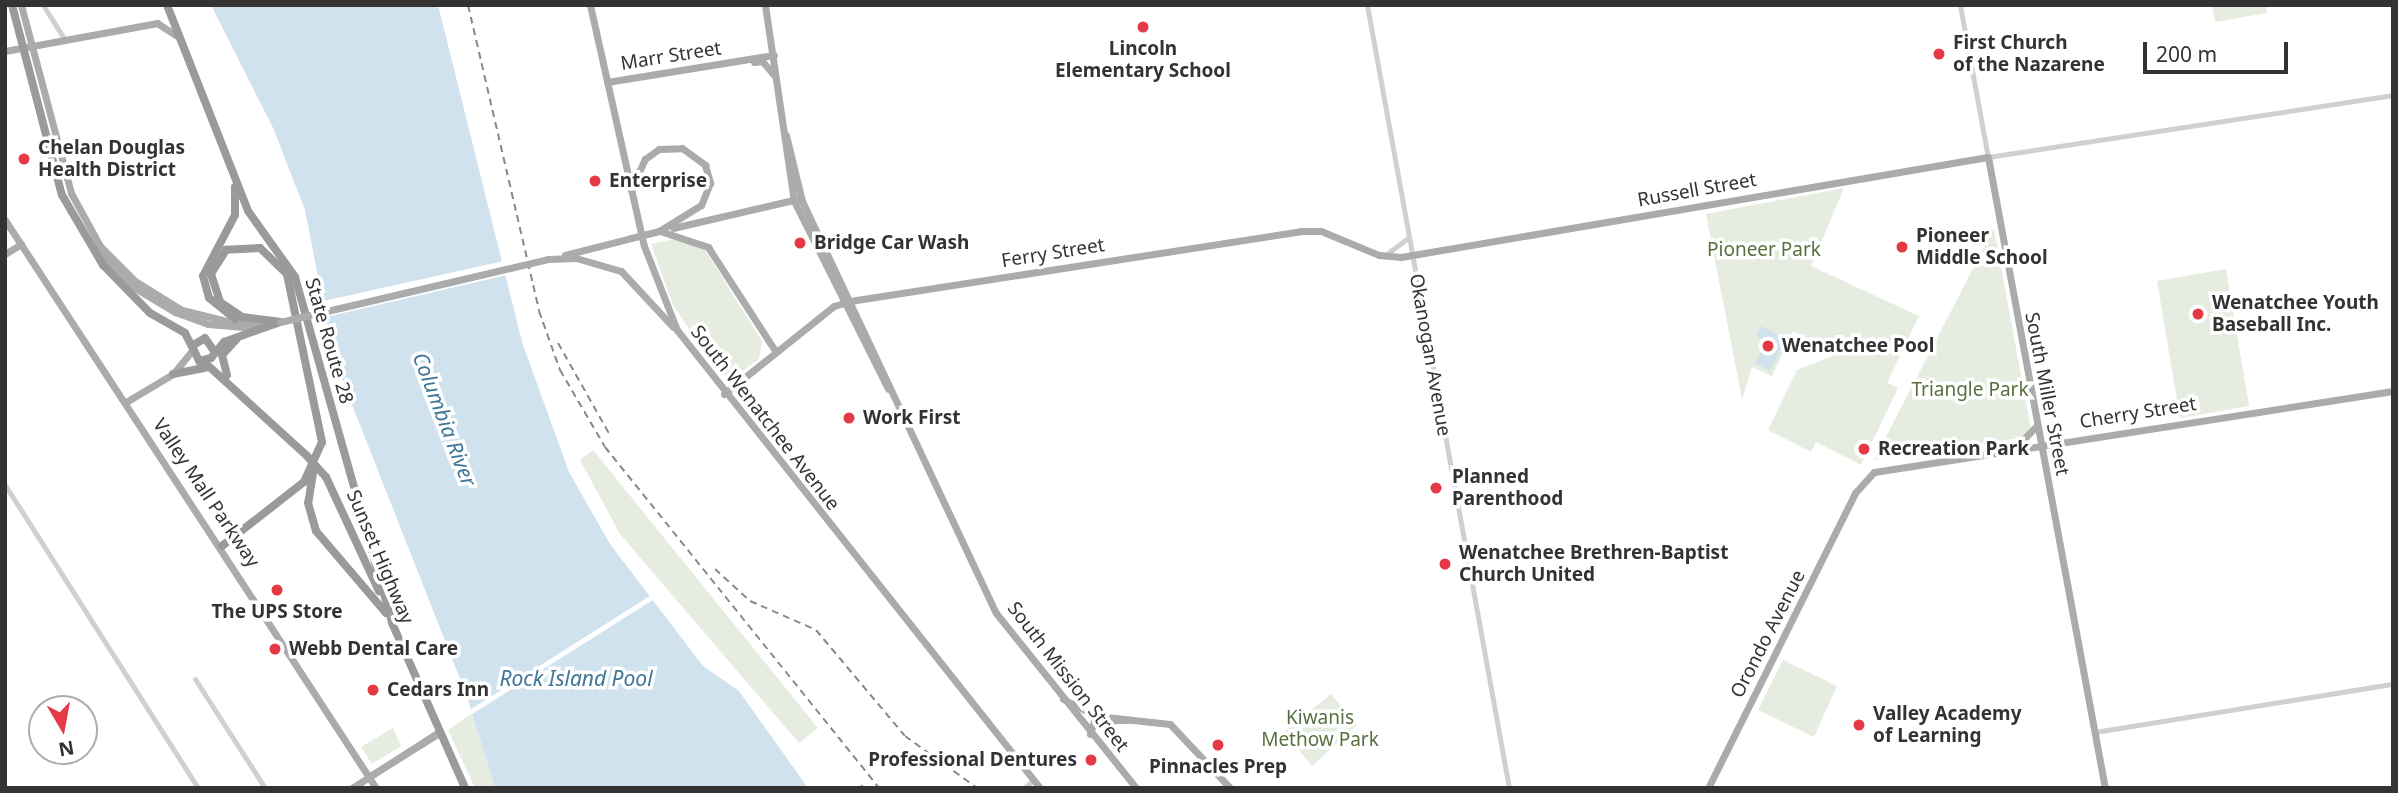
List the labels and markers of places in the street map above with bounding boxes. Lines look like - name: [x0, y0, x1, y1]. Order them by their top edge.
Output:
- marker: Lincoln Elementary School: [1135, 19, 1151, 35]
- place label: First Church of the Nazarene: [1953, 32, 2105, 76]
- place label: Lincoln Elementary School: [1055, 38, 1231, 82]
- marker: First Church of the Nazarene: [1931, 46, 1947, 62]
- place label: Chelan Douglas Health District: [38, 137, 185, 181]
- marker: Chelan Douglas Health District: [16, 151, 32, 167]
- place label: Enterprise: [609, 170, 707, 192]
- marker: Enterprise: [587, 173, 603, 189]
- place label: Pioneer Middle School: [1916, 225, 2048, 269]
- place label: Bridge Car Wash: [814, 232, 969, 254]
- marker: Bridge Car Wash: [792, 235, 808, 251]
- marker: Pioneer Middle School: [1894, 239, 1910, 255]
- place label: Wenatchee Youth Baseball Inc.: [2212, 292, 2379, 336]
- marker: Wenatchee Youth Baseball Inc.: [2190, 306, 2206, 322]
- place label: Wenatchee Pool: [1782, 335, 1934, 357]
- marker: Wenatchee Pool: [1760, 338, 1776, 354]
- place label: Work First: [863, 407, 960, 429]
- marker: Work First: [841, 410, 857, 426]
- place label: Recreation Park: [1878, 438, 2029, 460]
- marker: Recreation Park: [1856, 441, 1872, 457]
- place label: Planned Parenthood: [1452, 466, 1563, 510]
- marker: Planned Parenthood: [1426, 478, 1446, 498]
- place label: Wenatchee Brethren-Baptist Church United: [1459, 542, 1728, 586]
- marker: Wenatchee Brethren-Baptist Church United: [1437, 556, 1453, 572]
- marker: The UPS Store: [269, 582, 285, 598]
- place label: The UPS Store: [211, 601, 343, 623]
- place label: Webb Dental Care: [289, 638, 458, 660]
- marker: Webb Dental Care: [267, 641, 283, 657]
- place label: Cedars Inn: [387, 679, 489, 701]
- marker: Cedars Inn: [365, 682, 381, 698]
- place label: Valley Academy of Learning: [1873, 703, 2021, 747]
- marker: Valley Academy of Learning: [1851, 717, 1867, 733]
- marker: Pinnacles Prep: [1210, 737, 1226, 753]
- place label: Professional Dentures: [868, 749, 1077, 771]
- marker: Professional Dentures: [1083, 752, 1099, 768]
- place label: Pinnacles Prep: [1149, 756, 1287, 778]

